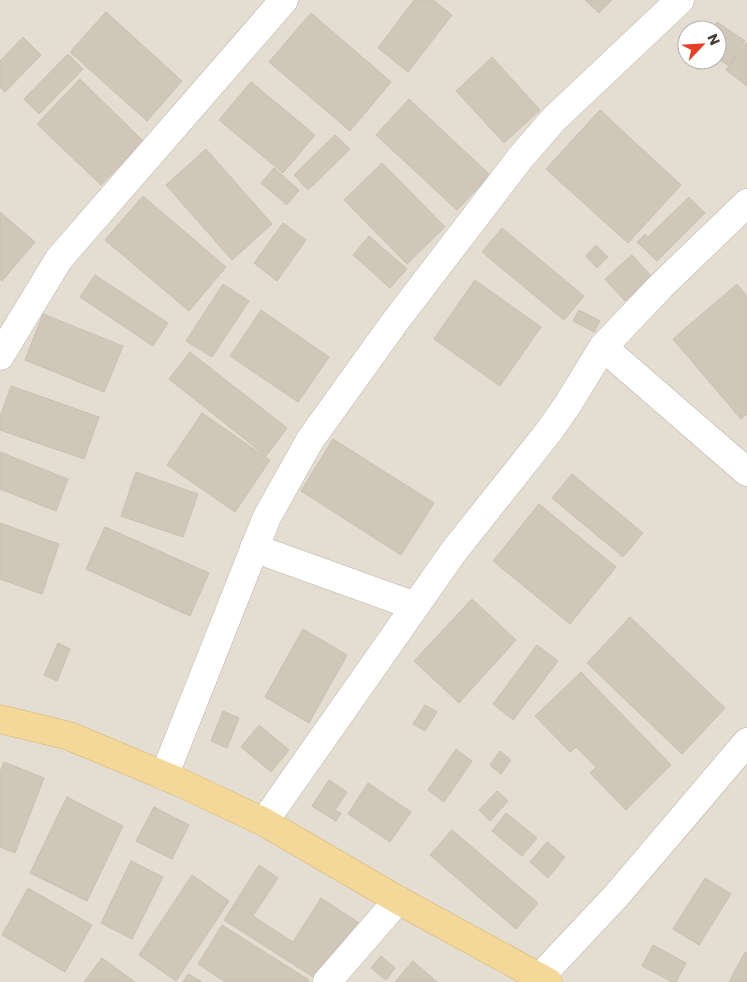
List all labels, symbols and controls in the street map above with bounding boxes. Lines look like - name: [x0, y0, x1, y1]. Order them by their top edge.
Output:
- north arrow: [677, 20, 727, 70]
- text: N: [702, 31, 725, 49]

